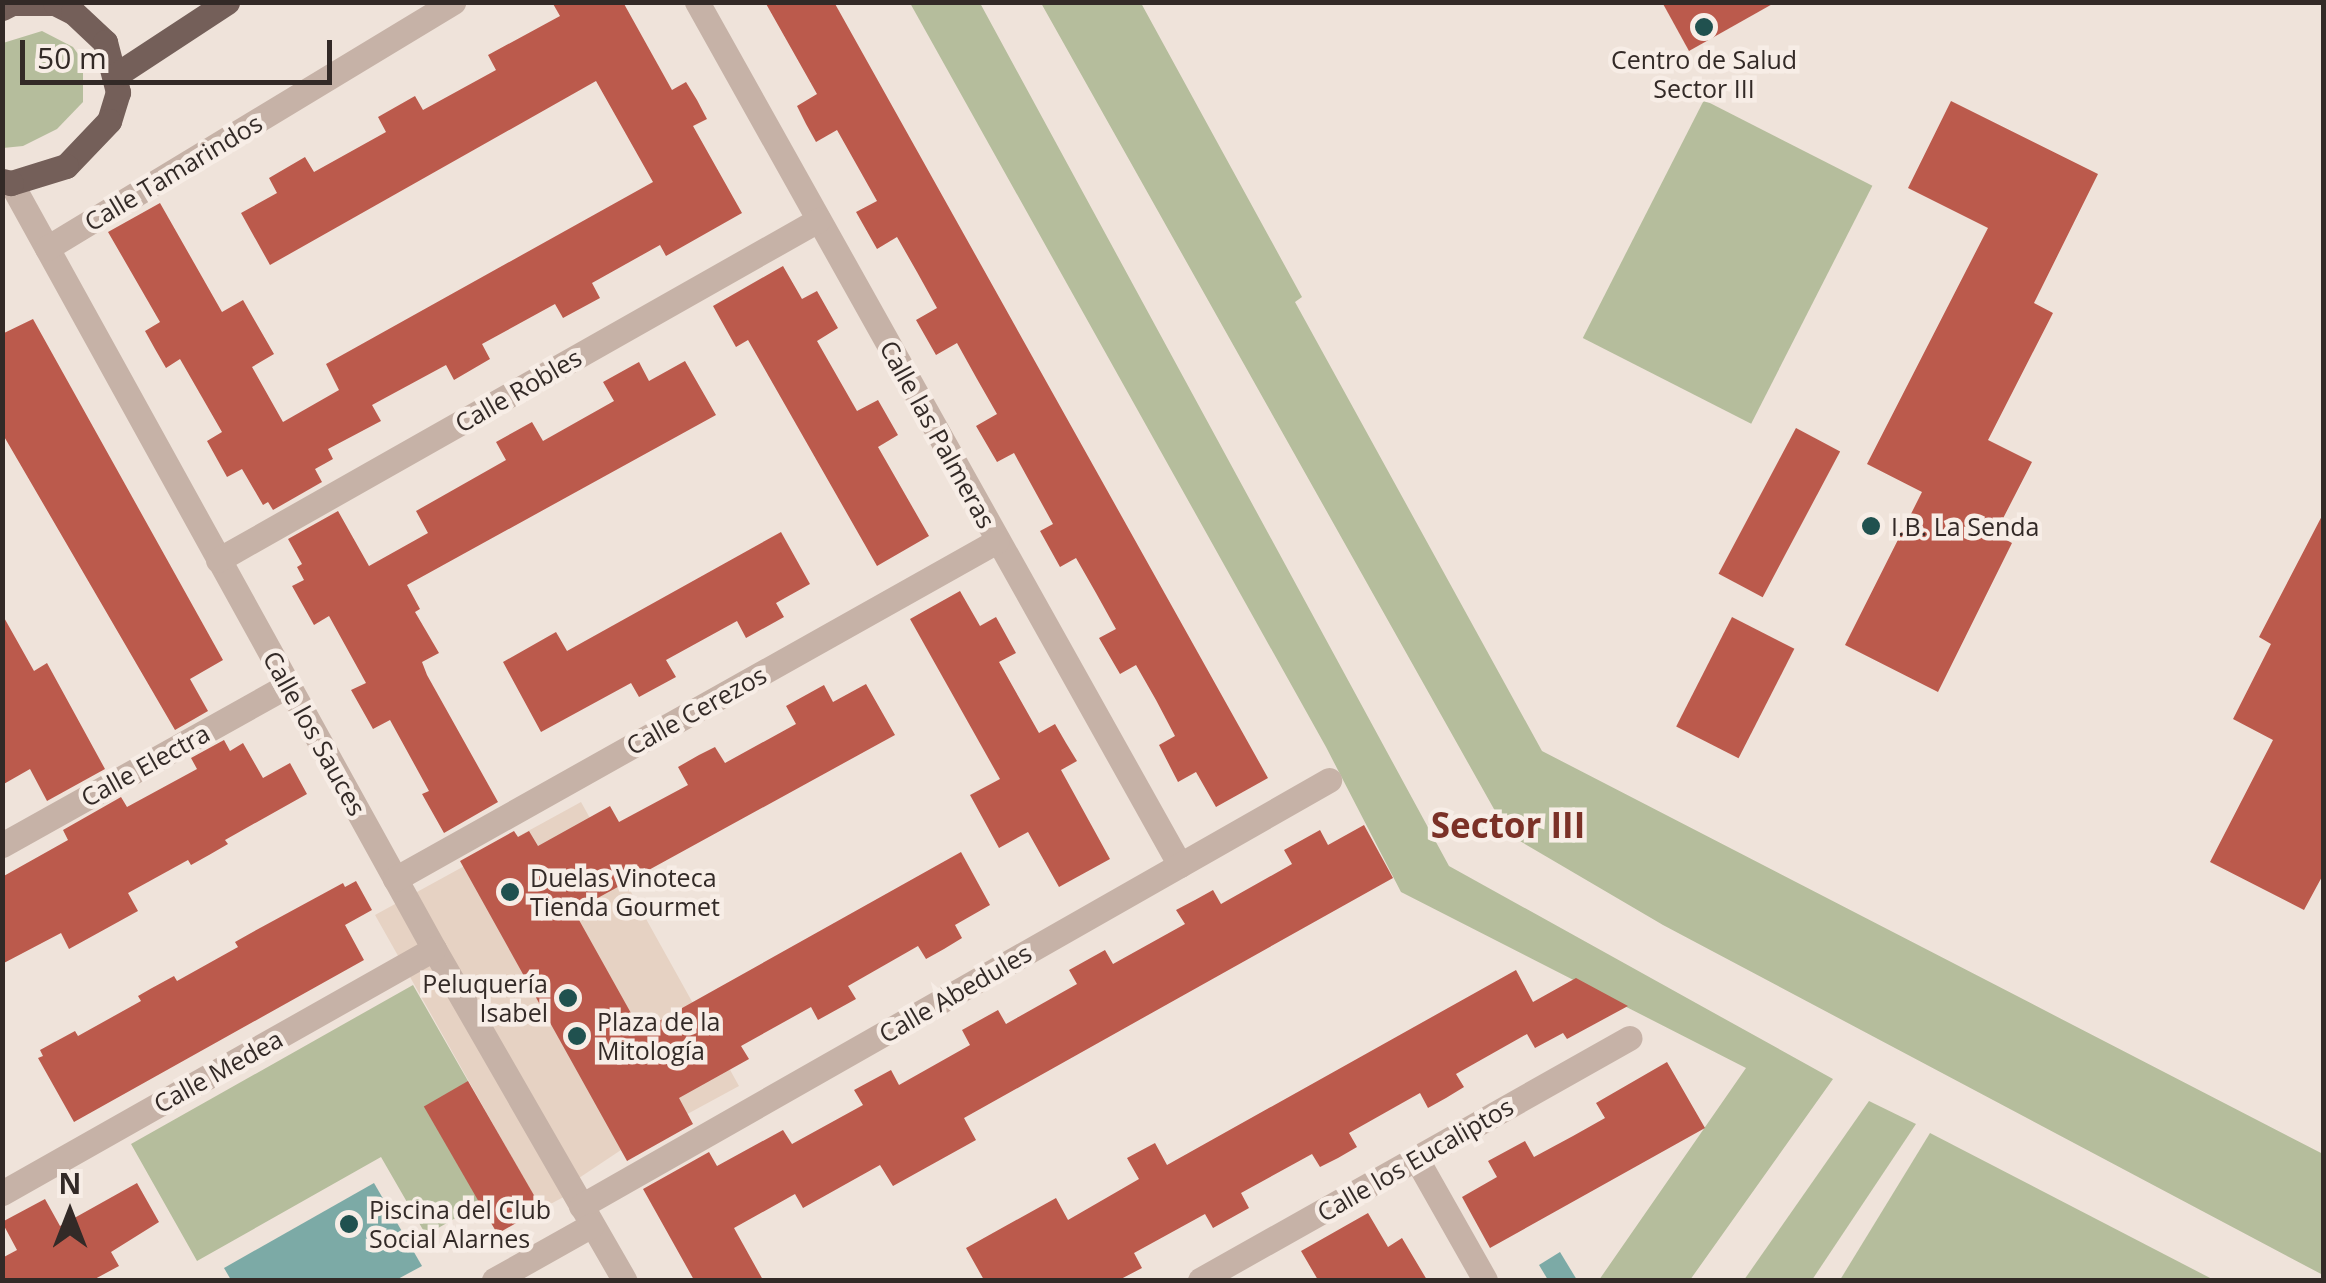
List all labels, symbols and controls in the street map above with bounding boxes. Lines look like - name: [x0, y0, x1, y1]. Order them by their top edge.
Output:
- marker: Centro de Salud Sector III: [1691, 14, 1717, 40]
- scale bar: [25, 20, 338, 82]
- text: 50 m: [37, 37, 107, 78]
- place label: Centro de Salud Sector III: [1611, 45, 1797, 104]
- street label: Calle Tamarindos: [79, 107, 267, 237]
- street label: Calle las Palmeras: [874, 335, 1002, 533]
- street label: Calle Robles: [450, 342, 586, 438]
- place label: I.B. La Senda: [1891, 511, 2039, 541]
- marker: I.B. La Senda: [1860, 515, 1882, 537]
- street label: Calle los Sauces: [257, 646, 373, 820]
- street label: Calle Cerezos: [621, 659, 771, 761]
- street label: Calle Electra: [76, 717, 214, 813]
- district label: Sector III: [1431, 804, 1585, 846]
- place label: Duelas Vinoteca Tienda Gourmet: [530, 863, 720, 922]
- marker: Duelas Vinoteca Tienda Gourmet: [499, 881, 521, 903]
- street label: Calle Abedules: [874, 937, 1036, 1049]
- place label: Peluquería Isabel: [422, 969, 548, 1028]
- marker: Peluquería Isabel: [557, 987, 579, 1009]
- place label: Plaza de la Mitología: [597, 1007, 720, 1066]
- street label: Calle Medea: [148, 1023, 288, 1119]
- marker: Plaza de la Mitología: [566, 1025, 588, 1047]
- street label: Calle los Eucaliptos: [1312, 1091, 1518, 1227]
- north arrow: [20, 1163, 120, 1263]
- text: N: [59, 1164, 81, 1202]
- place label: Piscina del Club Social Alarnes: [369, 1195, 551, 1254]
- marker: Piscina del Club Social Alarnes: [338, 1213, 360, 1235]

